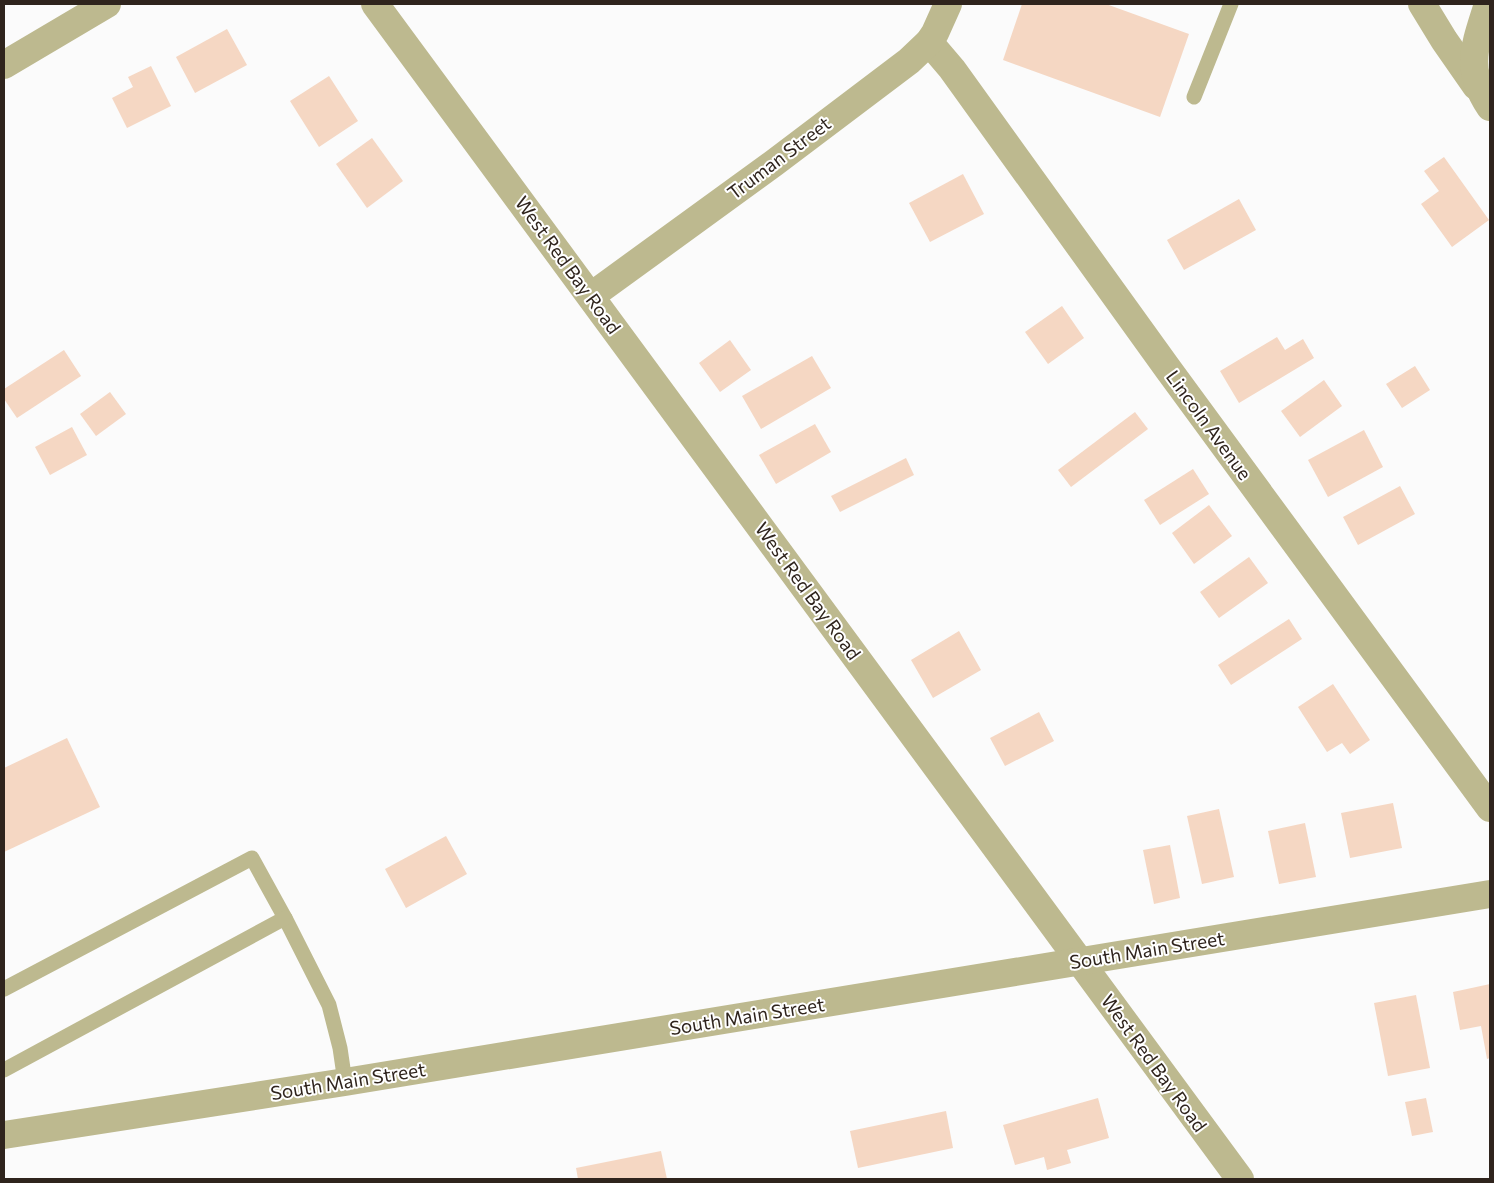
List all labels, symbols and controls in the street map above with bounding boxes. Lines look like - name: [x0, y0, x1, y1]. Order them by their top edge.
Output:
- street label: Truman Street: [722, 111, 835, 204]
- street label: West Red Bay Road: [511, 191, 626, 338]
- street label: Lincoln Avenue: [1162, 365, 1257, 484]
- street label: West Red Bay Road: [751, 517, 866, 664]
- street label: South Main Street: [1068, 926, 1226, 973]
- street label: West Red Bay Road: [1097, 989, 1212, 1136]
- street label: South Main Street: [668, 992, 826, 1039]
- street label: South Main Street: [269, 1057, 427, 1104]

